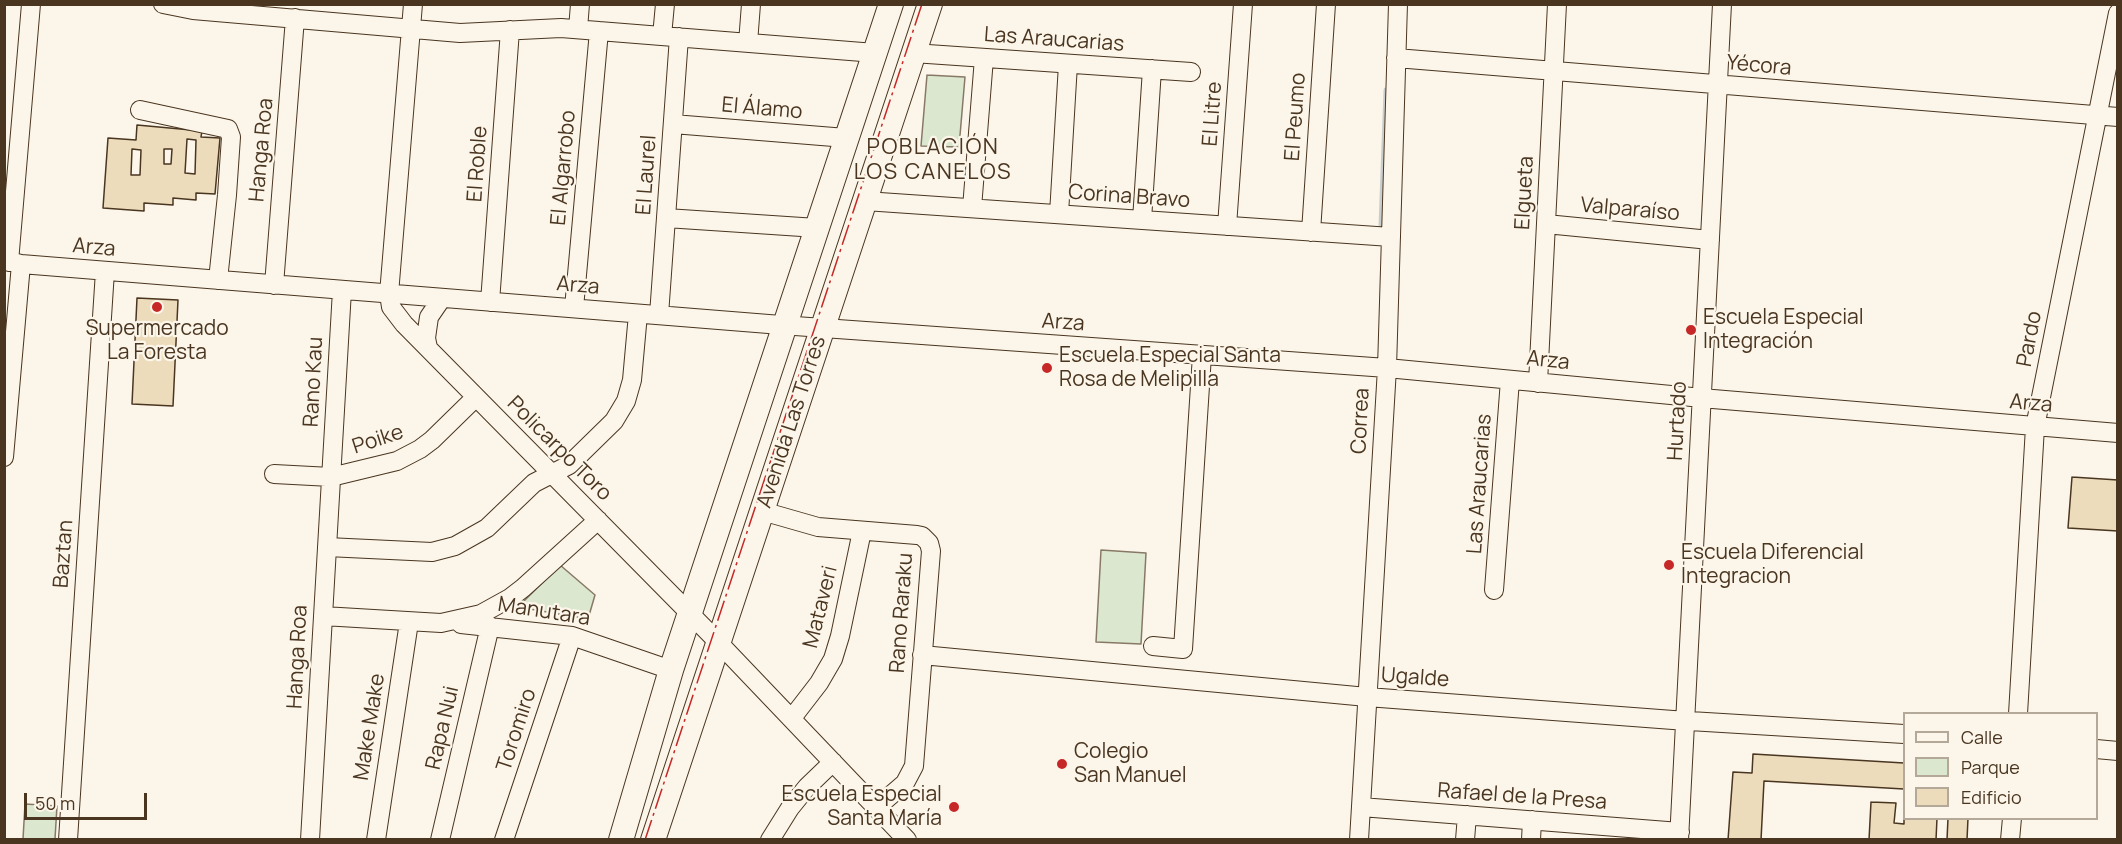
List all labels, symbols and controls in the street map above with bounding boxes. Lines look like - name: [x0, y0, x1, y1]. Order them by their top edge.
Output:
- street label: Las Araucarias: [983, 23, 1125, 57]
- street label: Yécora: [1726, 51, 1792, 81]
- street label: El Peumo: [1280, 72, 1312, 162]
- street label: El Litre: [1198, 81, 1228, 147]
- street label: El Álamo: [721, 93, 803, 125]
- street label: Hanga Roa: [245, 97, 279, 203]
- street label: El Algarrobo: [546, 109, 582, 227]
- street label: El Roble: [463, 125, 493, 203]
- street label: El Laurel: [632, 134, 662, 216]
- district label: POBLACIÓN LOS CANELOS: [854, 135, 1012, 186]
- street label: Elgueta: [1510, 155, 1540, 231]
- street label: Corina Bravo: [1067, 180, 1191, 214]
- street label: Valparaíso: [1579, 193, 1681, 227]
- street label: Arza: [71, 234, 117, 262]
- street label: Arza: [555, 272, 601, 300]
- marker: Supermercado La Foresta: [150, 300, 164, 314]
- place label: Escuela Especial Integración: [1703, 305, 1864, 355]
- street label: Arza: [1041, 309, 1085, 337]
- street label: Pardo: [2012, 309, 2048, 369]
- place label: Supermercado La Foresta: [85, 316, 229, 366]
- marker: Escuela Especial Integración: [1684, 323, 1698, 337]
- street label: Avenida Las Torres: [752, 333, 832, 511]
- street label: Rano Kau: [299, 336, 329, 428]
- place label: Escuela Especial Santa Rosa de Melipilla: [1059, 343, 1281, 393]
- street label: Arza: [1525, 346, 1571, 376]
- marker: Escuela Especial Santa Rosa de Melipilla: [1040, 361, 1054, 375]
- street label: Hurtado: [1663, 381, 1693, 461]
- street label: Correa: [1347, 387, 1375, 455]
- street label: Arza: [2008, 390, 2054, 418]
- street label: Policarpo Toro: [501, 391, 617, 507]
- street label: Las Araucarias: [1463, 413, 1497, 555]
- street label: Poike: [349, 420, 407, 460]
- street label: Baztan: [49, 519, 79, 589]
- place label: Escuela Diferencial Integracion: [1681, 540, 1864, 590]
- street label: Rano Raraku: [885, 552, 919, 674]
- marker: Escuela Diferencial Integracion: [1662, 558, 1676, 572]
- street label: Mataveri: [799, 563, 843, 651]
- street label: Manutara: [496, 592, 592, 632]
- street label: Hanga Roa: [283, 604, 313, 710]
- street label: Ugalde: [1380, 663, 1450, 693]
- street label: Make Make: [349, 672, 391, 782]
- street label: Rapa Nui: [421, 684, 465, 772]
- street label: Toromiro: [492, 685, 542, 775]
- legend: [1903, 712, 2098, 820]
- text: Calle: [1961, 725, 2003, 749]
- place label: Colegio San Manuel: [1074, 739, 1187, 789]
- text: Parque: [1961, 755, 2020, 779]
- marker: Colegio San Manuel: [1055, 757, 1069, 771]
- street label: Rafael de la Presa: [1436, 779, 1608, 815]
- scale bar: [27, 781, 150, 819]
- place label: Escuela Especial Santa María: [781, 782, 942, 832]
- text: Edificio: [1961, 785, 2022, 809]
- text: 50 m: [35, 791, 75, 815]
- marker: Escuela Especial Santa María: [947, 800, 961, 814]

